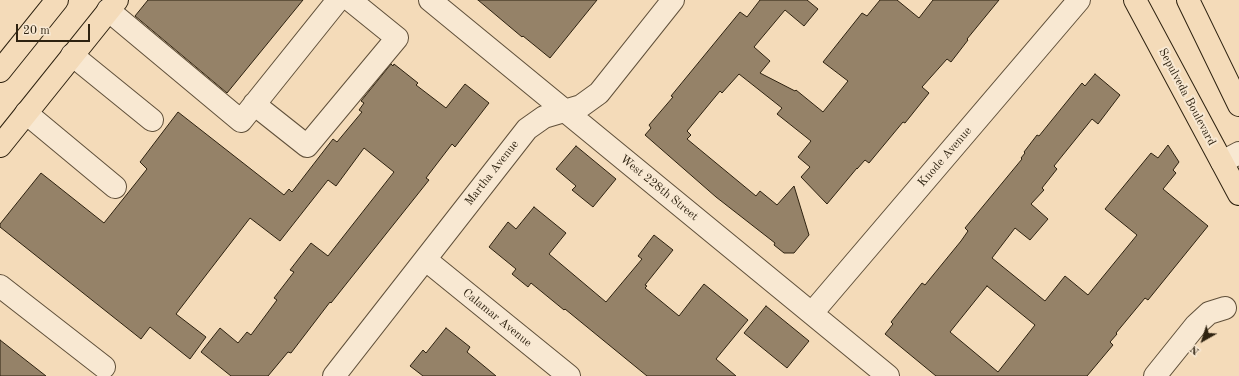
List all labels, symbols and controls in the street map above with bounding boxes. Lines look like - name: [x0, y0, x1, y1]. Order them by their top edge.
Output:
- scale bar: [18, 16, 92, 42]
- text: 20 m: [23, 25, 50, 37]
- street label: Sepulveda Boulevard: [1155, 46, 1219, 148]
- street label: Knode Avenue: [915, 124, 975, 190]
- street label: Martha Avenue: [462, 137, 522, 209]
- street label: West 228th Street: [617, 152, 701, 224]
- street label: Calamar Avenue: [459, 286, 535, 350]
- north arrow: [1183, 320, 1223, 360]
- text: N: [1188, 343, 1202, 357]

